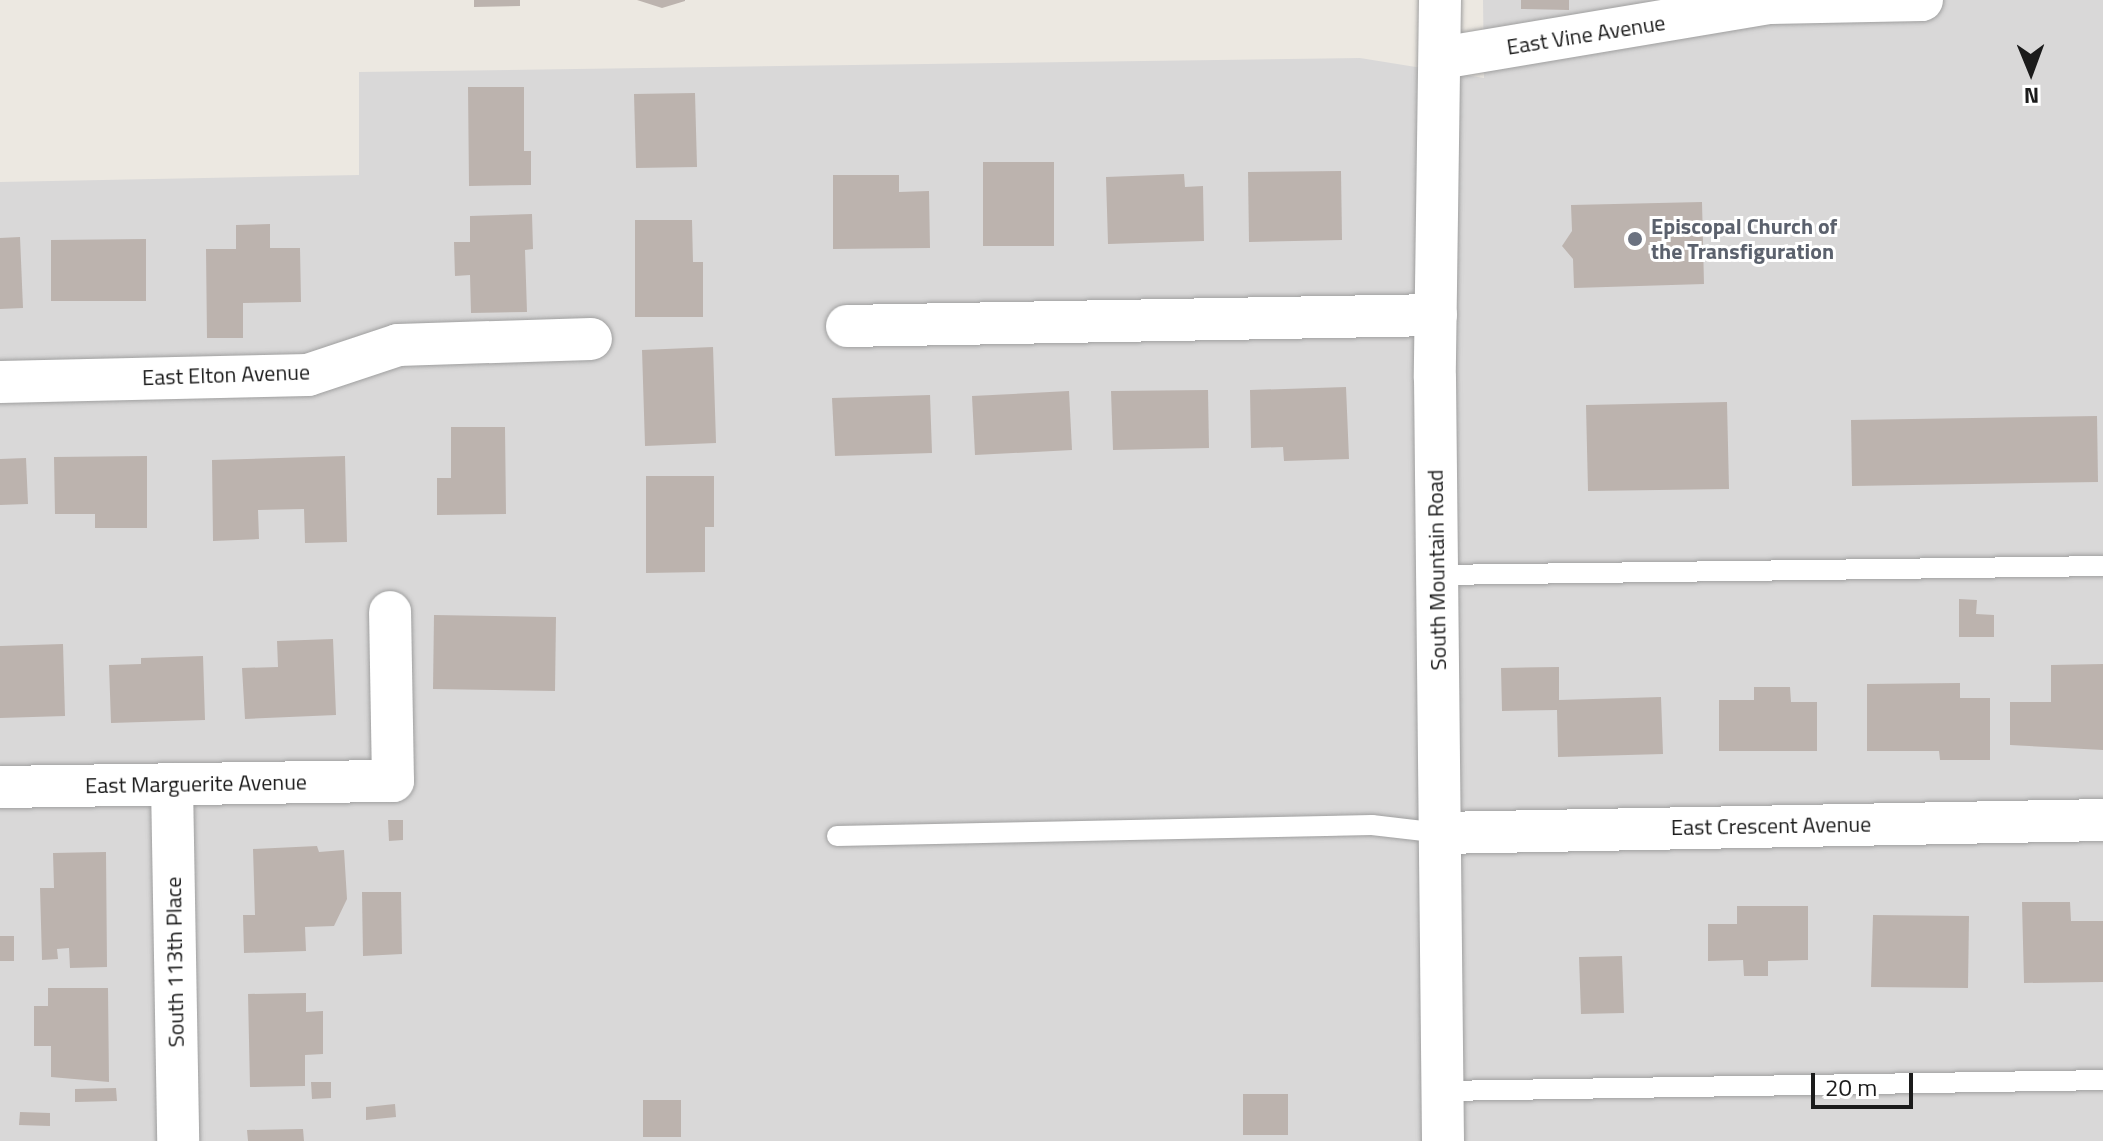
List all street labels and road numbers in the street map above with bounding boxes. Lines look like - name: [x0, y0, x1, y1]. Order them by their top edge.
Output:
- street label: East Vine Avenue: [1505, 9, 1667, 61]
- street label: East Elton Avenue: [142, 359, 310, 391]
- street label: South Mountain Road: [1422, 469, 1452, 671]
- street label: East Marguerite Avenue: [85, 769, 307, 799]
- street label: East Crescent Avenue: [1671, 811, 1871, 841]
- street label: South 113th Place: [160, 876, 190, 1048]

